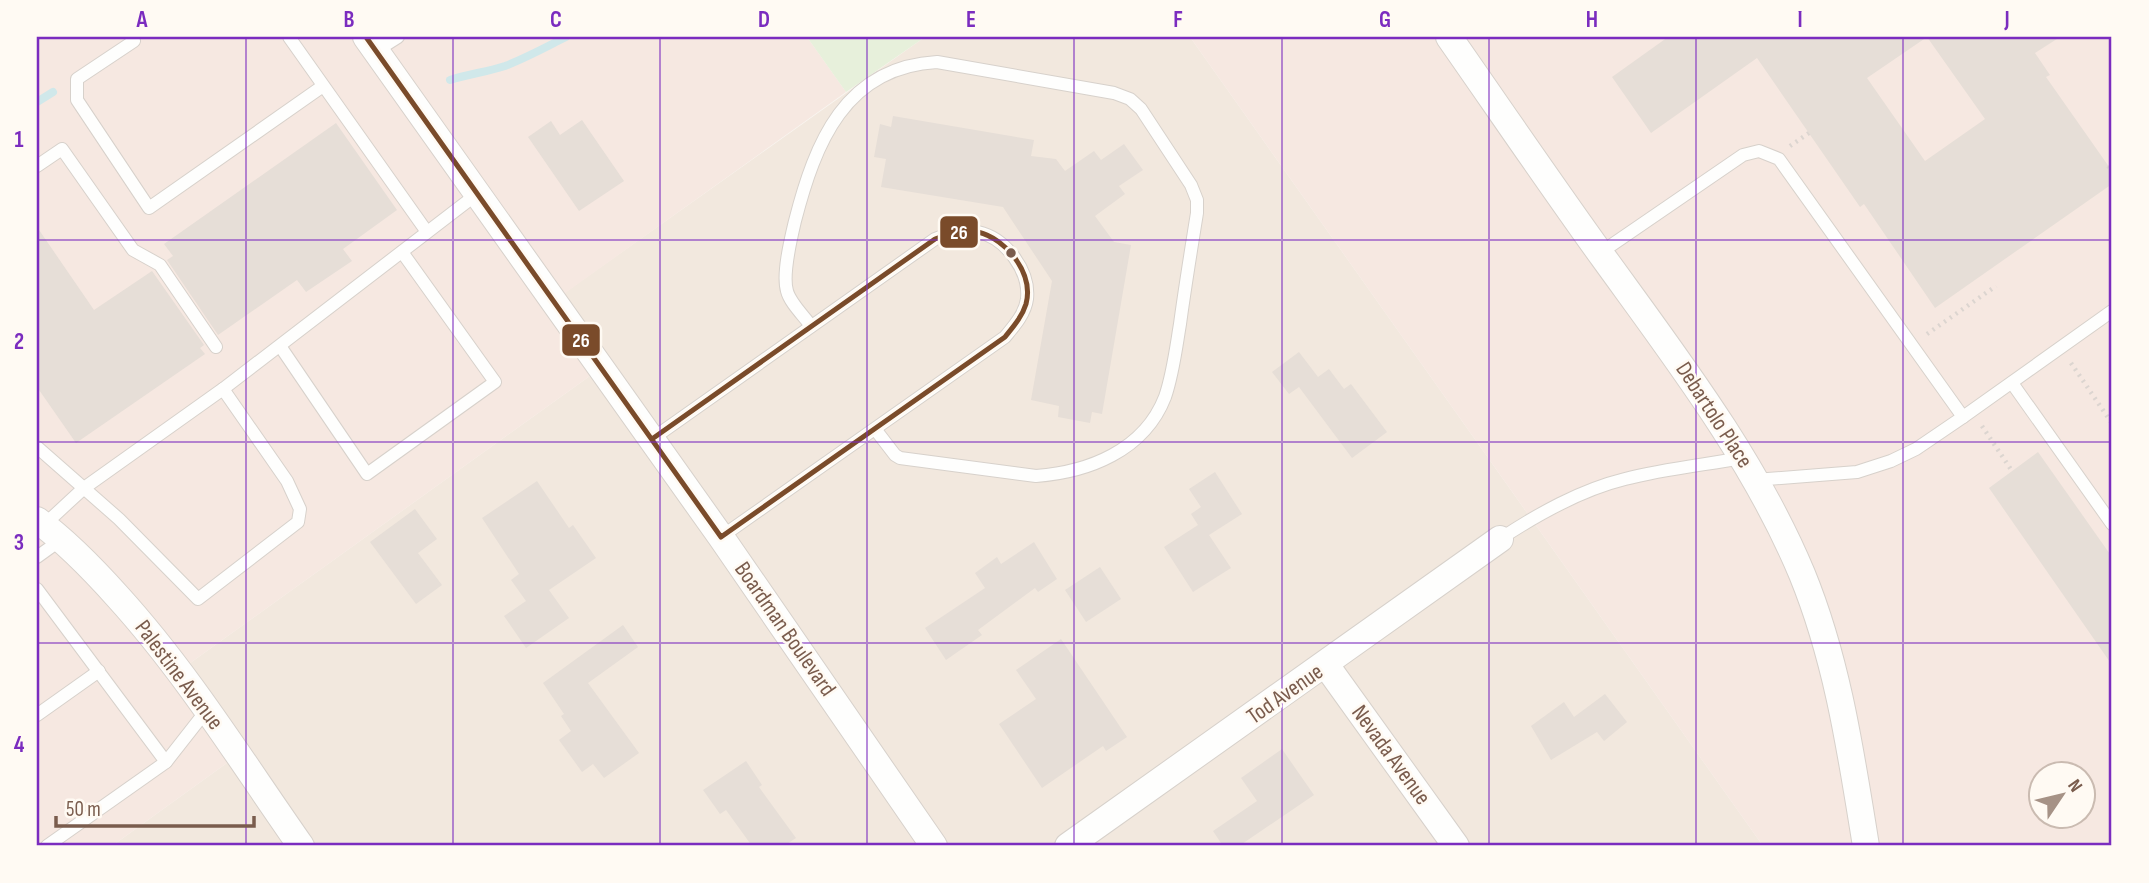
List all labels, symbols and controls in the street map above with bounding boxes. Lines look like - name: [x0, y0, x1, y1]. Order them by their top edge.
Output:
- text: A: [136, 6, 149, 34]
- text: B: [344, 6, 355, 34]
- text: C: [550, 6, 562, 34]
- text: D: [758, 6, 770, 34]
- text: E: [966, 6, 976, 34]
- text: F: [1173, 6, 1183, 34]
- text: G: [1379, 6, 1391, 34]
- text: H: [1586, 6, 1598, 34]
- text: I: [1797, 6, 1803, 34]
- text: J: [2003, 6, 2010, 34]
- text: 1: [14, 126, 24, 154]
- line badge: 26: [939, 215, 979, 249]
- text: 26: [950, 222, 968, 245]
- unlabelled marker: [1004, 246, 1018, 260]
- line badge: 26: [561, 323, 601, 357]
- text: 2: [14, 328, 24, 356]
- text: 26: [572, 330, 590, 353]
- street label: Debartolo Place: [1669, 357, 1759, 473]
- text: 3: [14, 529, 24, 557]
- street label: Boardman Boulevard: [728, 556, 842, 702]
- street label: Palestine Avenue: [129, 615, 229, 735]
- street label: Tod Avenue: [1241, 658, 1329, 730]
- street label: Nevada Avenue: [1345, 700, 1437, 810]
- text: 4: [14, 731, 25, 759]
- north arrow: [2026, 760, 2096, 830]
- text: N: [2062, 775, 2087, 797]
- scale bar: [56, 785, 254, 829]
- text: 50 m: [66, 797, 101, 822]

